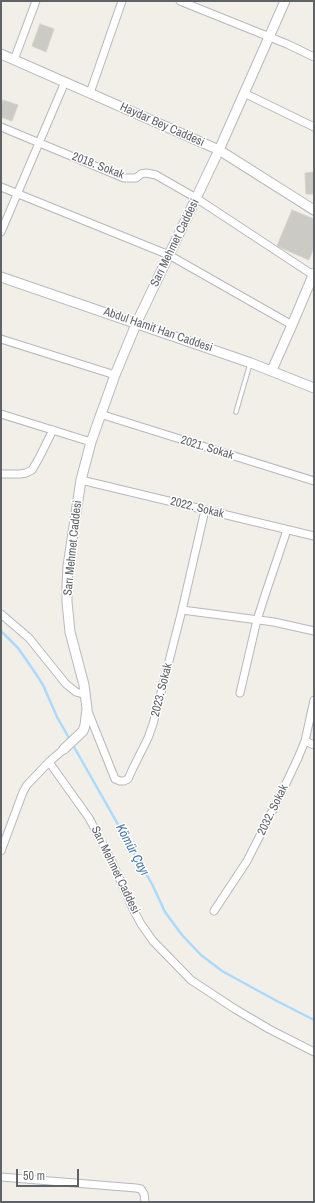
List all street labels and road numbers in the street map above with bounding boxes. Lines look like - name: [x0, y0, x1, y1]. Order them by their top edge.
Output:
- street label: Haydar Bey Caddesi: [118, 100, 206, 150]
- street label: 2018. Sokak: [70, 149, 126, 183]
- street label: Sarı Mehmet Caddesi: [148, 197, 202, 289]
- street label: Abdul Hamit Han Caddesi: [102, 305, 214, 355]
- street label: 2021. Sokak: [179, 433, 235, 463]
- street label: 2022. Sokak: [169, 494, 225, 522]
- street label: Sarı Mehmet Caddesi: [61, 500, 85, 596]
- street label: 2023. Sokak: [148, 662, 176, 718]
- street label: 2032. Sokak: [255, 782, 291, 838]
- street label: Sarı Mehmet Caddesi: [88, 824, 142, 916]

